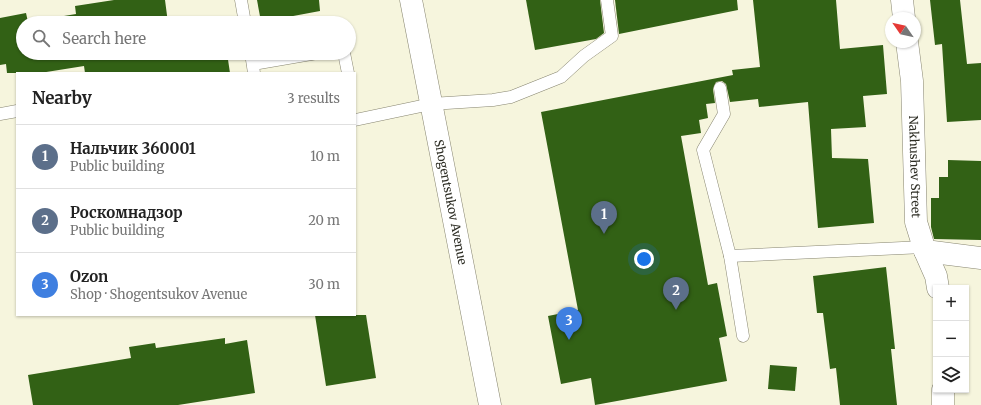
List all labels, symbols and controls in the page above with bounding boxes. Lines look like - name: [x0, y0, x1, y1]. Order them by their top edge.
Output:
- north arrow: [885, 12, 921, 48]
- search box: [16, 16, 356, 60]
- icon: search: [30, 27, 52, 49]
- text: Search here: [62, 29, 146, 48]
- text: Nearby: [32, 87, 92, 109]
- text: 3 results: [287, 90, 340, 107]
- street label: Nakhushev Street: [906, 115, 924, 218]
- street label: Shogentsukov Avenue: [431, 138, 470, 266]
- text: Нальчик 360001: [70, 139, 196, 158]
- text: 1: [42, 148, 48, 165]
- text: 10 m: [310, 148, 340, 165]
- text: Public building: [70, 158, 164, 175]
- pin: 1: [591, 201, 617, 234]
- text: Роскомнадзор: [70, 203, 183, 222]
- text: 2: [41, 212, 49, 229]
- text: 20 m: [308, 212, 340, 229]
- text: Public building: [70, 222, 164, 239]
- your location: [634, 249, 654, 269]
- text: Ozon: [70, 267, 108, 286]
- text: 3: [41, 276, 49, 293]
- text: 30 m: [308, 276, 340, 293]
- pin: 2: [663, 277, 689, 310]
- map controls: [933, 285, 969, 393]
- button: +: [933, 285, 969, 321]
- text: Shop · Shogentsukov Avenue: [70, 286, 247, 303]
- pin: 3: [556, 307, 582, 340]
- button: −: [933, 321, 969, 357]
- button: layers: [933, 357, 969, 393]

